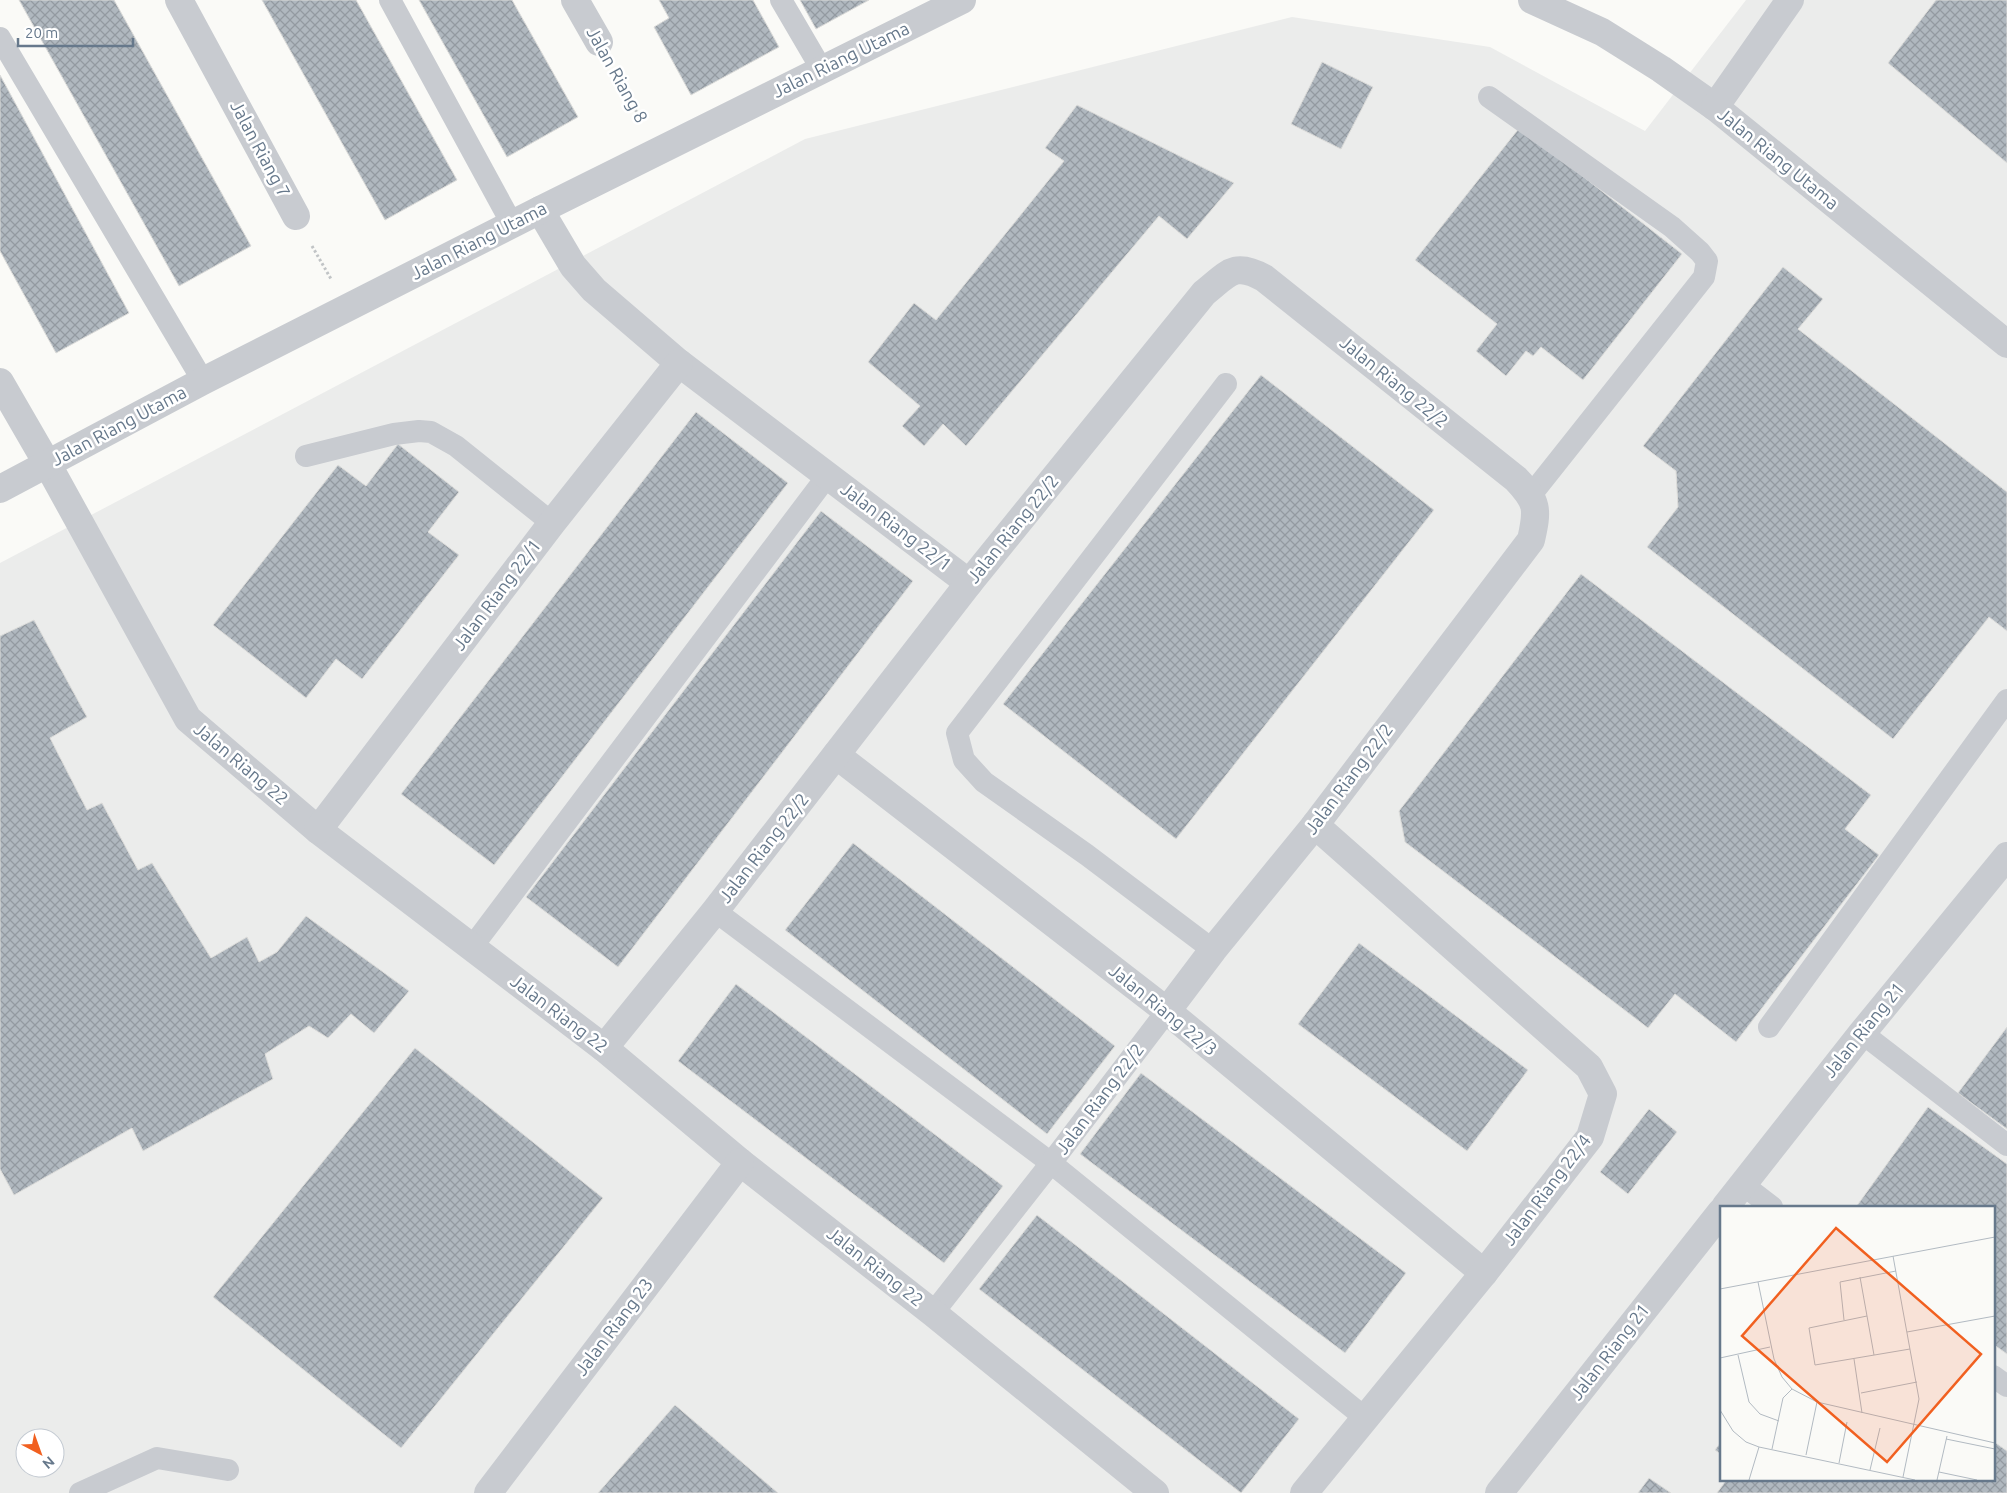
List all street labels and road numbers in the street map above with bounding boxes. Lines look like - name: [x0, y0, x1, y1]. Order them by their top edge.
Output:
- street label: Jalan Riang Utama: [769, 17, 912, 101]
- street label: Jalan Riang 8: [583, 23, 652, 126]
- street label: Jalan Riang 7: [227, 97, 295, 200]
- street label: Jalan Riang Utama: [1714, 103, 1843, 213]
- street label: Jalan Riang Utama: [407, 197, 550, 283]
- street label: Jalan Riang 22/2: [1337, 332, 1453, 431]
- street label: Jalan Riang Utama: [48, 381, 189, 469]
- street label: Jalan Riang 22/2: [963, 470, 1062, 586]
- street label: Jalan Riang 22/1: [837, 478, 956, 574]
- street label: Jalan Riang 22/1: [448, 535, 544, 654]
- street label: Jalan Riang 22: [191, 718, 293, 808]
- street label: Jalan Riang 22/2: [1300, 719, 1396, 838]
- street label: Jalan Riang 22/2: [714, 789, 812, 906]
- street label: Jalan Riang 22/3: [1106, 960, 1222, 1059]
- street label: Jalan Riang 22: [507, 970, 612, 1056]
- street label: Jalan Riang 21: [1819, 978, 1908, 1081]
- street label: Jalan Riang 22/2: [1051, 1039, 1147, 1158]
- street label: Jalan Riang 22/4: [1498, 1130, 1594, 1249]
- street label: Jalan Riang 22: [824, 1222, 928, 1310]
- street label: Jalan Riang 23: [570, 1274, 656, 1379]
- street label: Jalan Riang 21: [1565, 1299, 1653, 1403]

